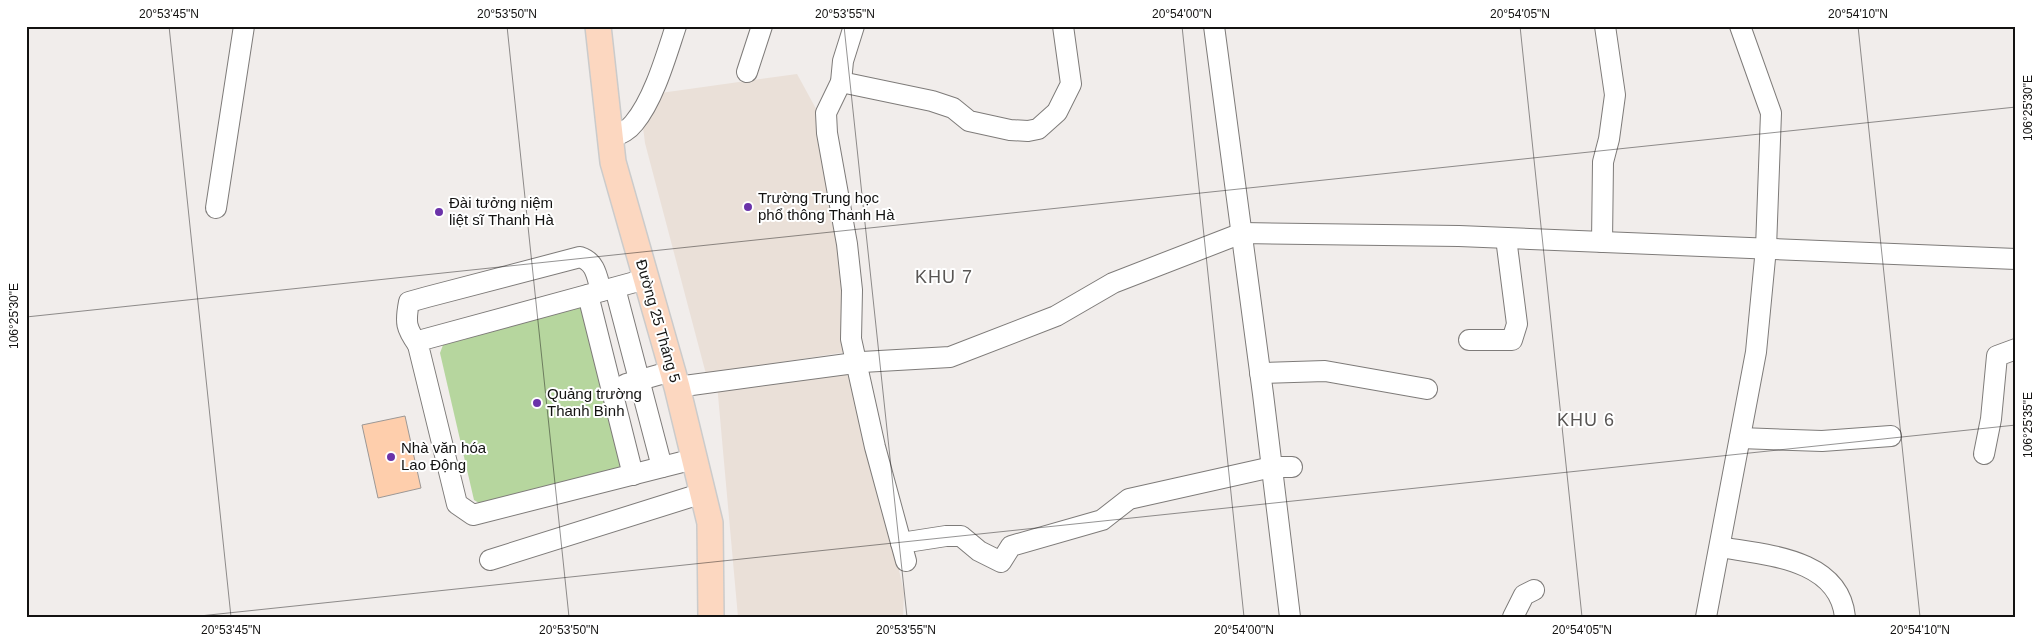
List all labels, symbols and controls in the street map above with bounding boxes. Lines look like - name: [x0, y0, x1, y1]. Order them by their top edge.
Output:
- text: 20°53'45"N: [139, 7, 199, 21]
- text: 20°53'50"N: [477, 7, 537, 21]
- text: 20°53'55"N: [815, 7, 875, 21]
- text: 20°54'00"N: [1152, 7, 1212, 21]
- text: 20°54'05"N: [1490, 7, 1550, 21]
- text: 20°54'10"N: [1828, 7, 1888, 21]
- text: 106°25'30"E: [2021, 75, 2035, 141]
- place label: Trường Trung học phổ thông Thanh Hà: [758, 189, 895, 223]
- place label: Đài tưởng niệm liệt sĩ Thanh Hà: [449, 194, 554, 228]
- marker: Trường Trung học phổ thông Thanh Hà: [742, 201, 754, 213]
- marker: Đài tưởng niệm liệt sĩ Thanh Hà: [433, 206, 445, 218]
- street label: Đường 25 Tháng 5: [633, 257, 684, 384]
- district label: KHU 7: [915, 267, 973, 287]
- text: 106°25'30"E: [7, 283, 21, 349]
- place label: Quảng trường Thanh Bình: [547, 385, 642, 419]
- text: 106°25'35"E: [2021, 392, 2035, 458]
- marker: Quảng trường Thanh Bình: [531, 397, 543, 409]
- district label: KHU 6: [1557, 410, 1615, 430]
- place label: Nhà văn hóa Lao Động: [401, 439, 487, 473]
- marker: Nhà văn hóa Lao Động: [385, 451, 397, 463]
- text: 20°53'45"N: [201, 623, 261, 637]
- text: 20°53'50"N: [539, 623, 599, 637]
- text: 20°53'55"N: [876, 623, 936, 637]
- text: 20°54'00"N: [1214, 623, 1274, 637]
- text: 20°54'05"N: [1552, 623, 1612, 637]
- text: 20°54'10"N: [1890, 623, 1950, 637]

